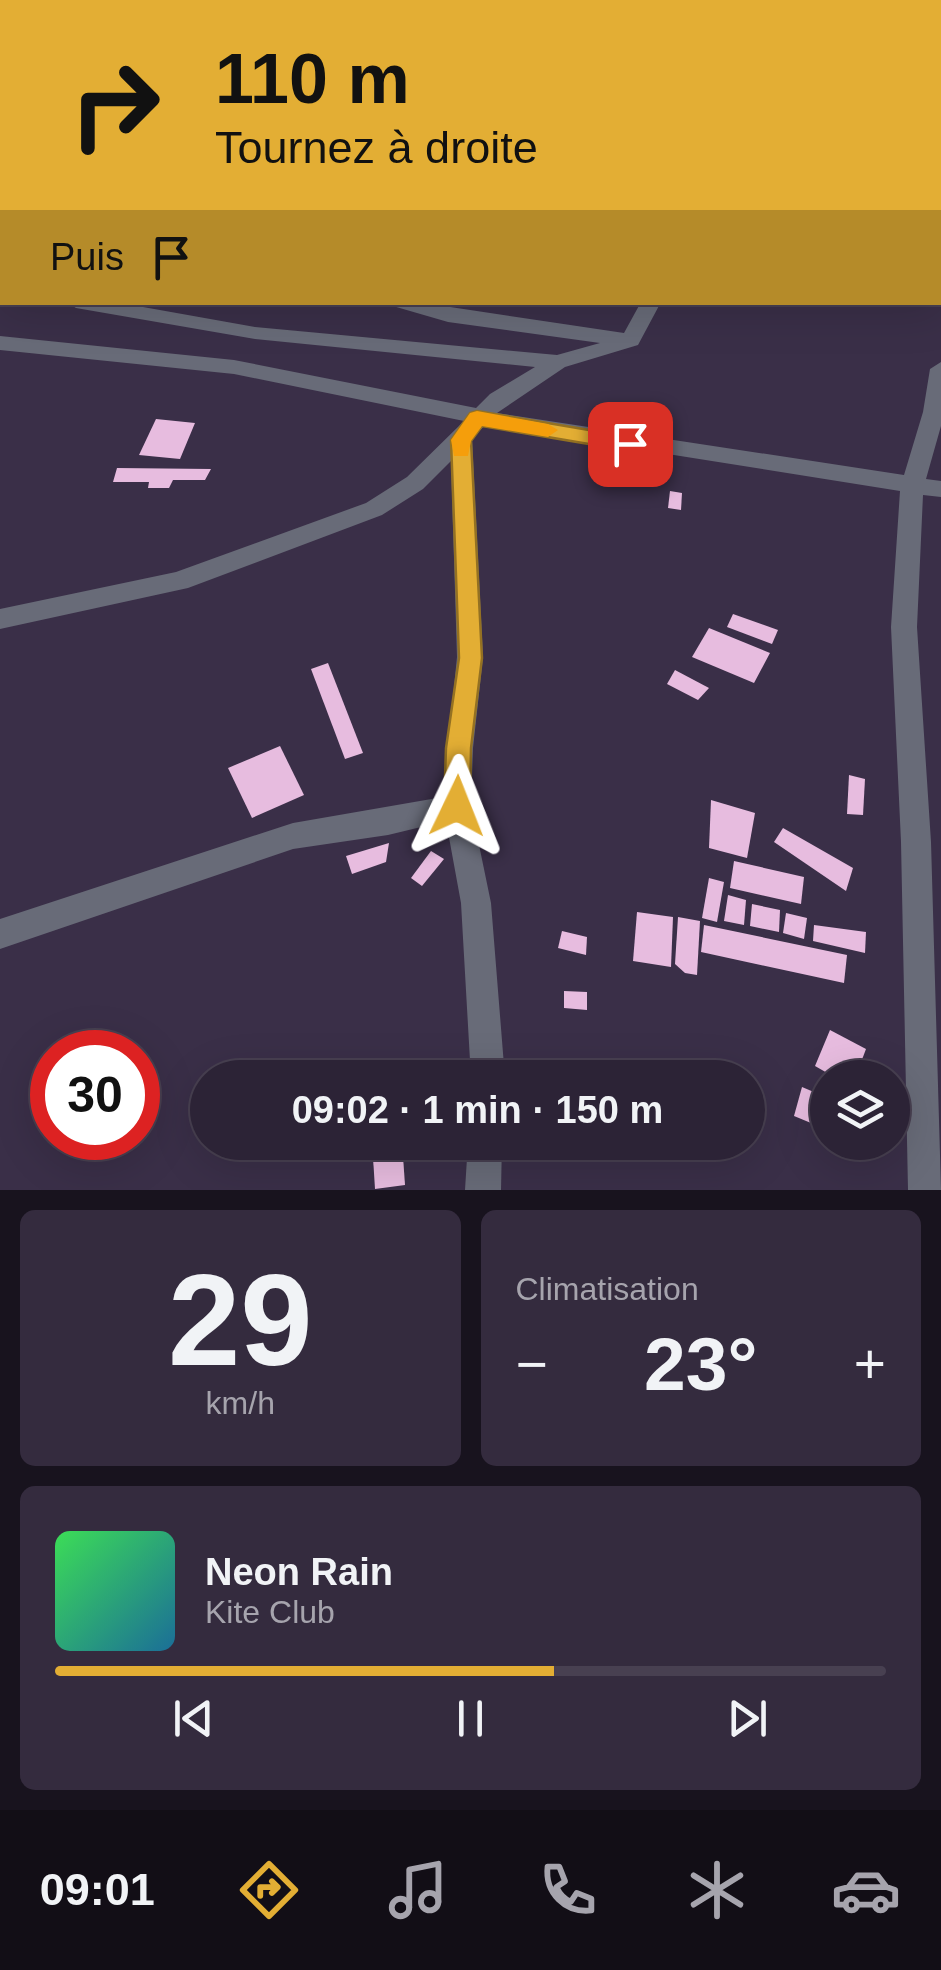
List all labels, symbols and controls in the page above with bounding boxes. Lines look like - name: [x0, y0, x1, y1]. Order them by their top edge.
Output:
- icon: right: [50, 40, 180, 170]
- text: 110 m: [215, 40, 410, 118]
- text: Tournez à droite: [215, 122, 538, 173]
- icon: arrive: [144, 230, 199, 285]
- text: Puis: [50, 236, 124, 278]
- pin: [588, 402, 673, 487]
- icon: arrive: [603, 417, 658, 472]
- position arrow: [405, 754, 509, 858]
- speed limit sign: 30: [30, 1030, 160, 1160]
- map controls: [810, 1060, 910, 1160]
- button: layers: [810, 1060, 910, 1160]
- text: 09:02 · 1 min · 150 m: [292, 1089, 663, 1131]
- text: 29: [168, 1247, 313, 1393]
- text: Climatisation: [516, 1271, 699, 1307]
- text: 23°: [644, 1322, 757, 1406]
- text: −: [516, 1333, 548, 1395]
- text: +: [854, 1333, 886, 1395]
- text: km/h: [206, 1385, 275, 1421]
- text: Neon Rain: [205, 1551, 393, 1593]
- text: Kite Club: [205, 1594, 335, 1630]
- icon: previous: [166, 1691, 221, 1746]
- icon: pause: [443, 1691, 498, 1746]
- icon: next: [720, 1691, 775, 1746]
- icon: directions: [234, 1855, 304, 1925]
- icon: music: [383, 1855, 453, 1925]
- icon: phone: [533, 1855, 603, 1925]
- icon: climate: [682, 1855, 752, 1925]
- icon: car: [831, 1855, 901, 1925]
- text: 09:01: [40, 1864, 155, 1915]

